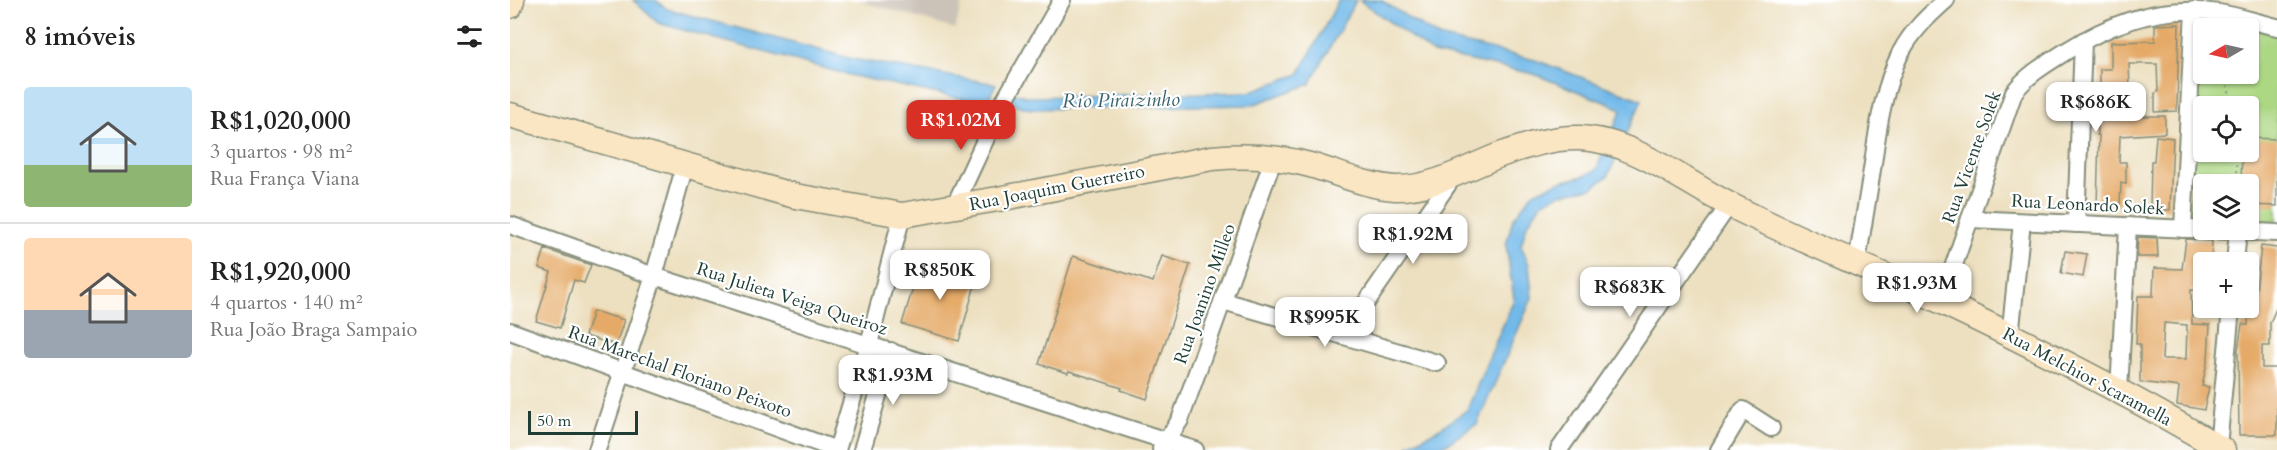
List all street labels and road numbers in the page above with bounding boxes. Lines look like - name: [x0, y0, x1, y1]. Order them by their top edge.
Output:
- street label: Rua Vicente Solek: [1936, 87, 2008, 227]
- street label: Rua Joaquim Guerreiro: [967, 159, 1147, 217]
- street label: Rua Leonardo Solek: [2011, 188, 2166, 222]
- street label: Rua Joanino Milleo: [1168, 220, 1242, 368]
- street label: Rua Julieta Veiga Queiroz: [693, 256, 891, 342]
- street label: Rua Marechal Floriano Peixoto: [565, 320, 796, 424]
- street label: Rua Melchior Scaramella: [1998, 322, 2176, 432]

